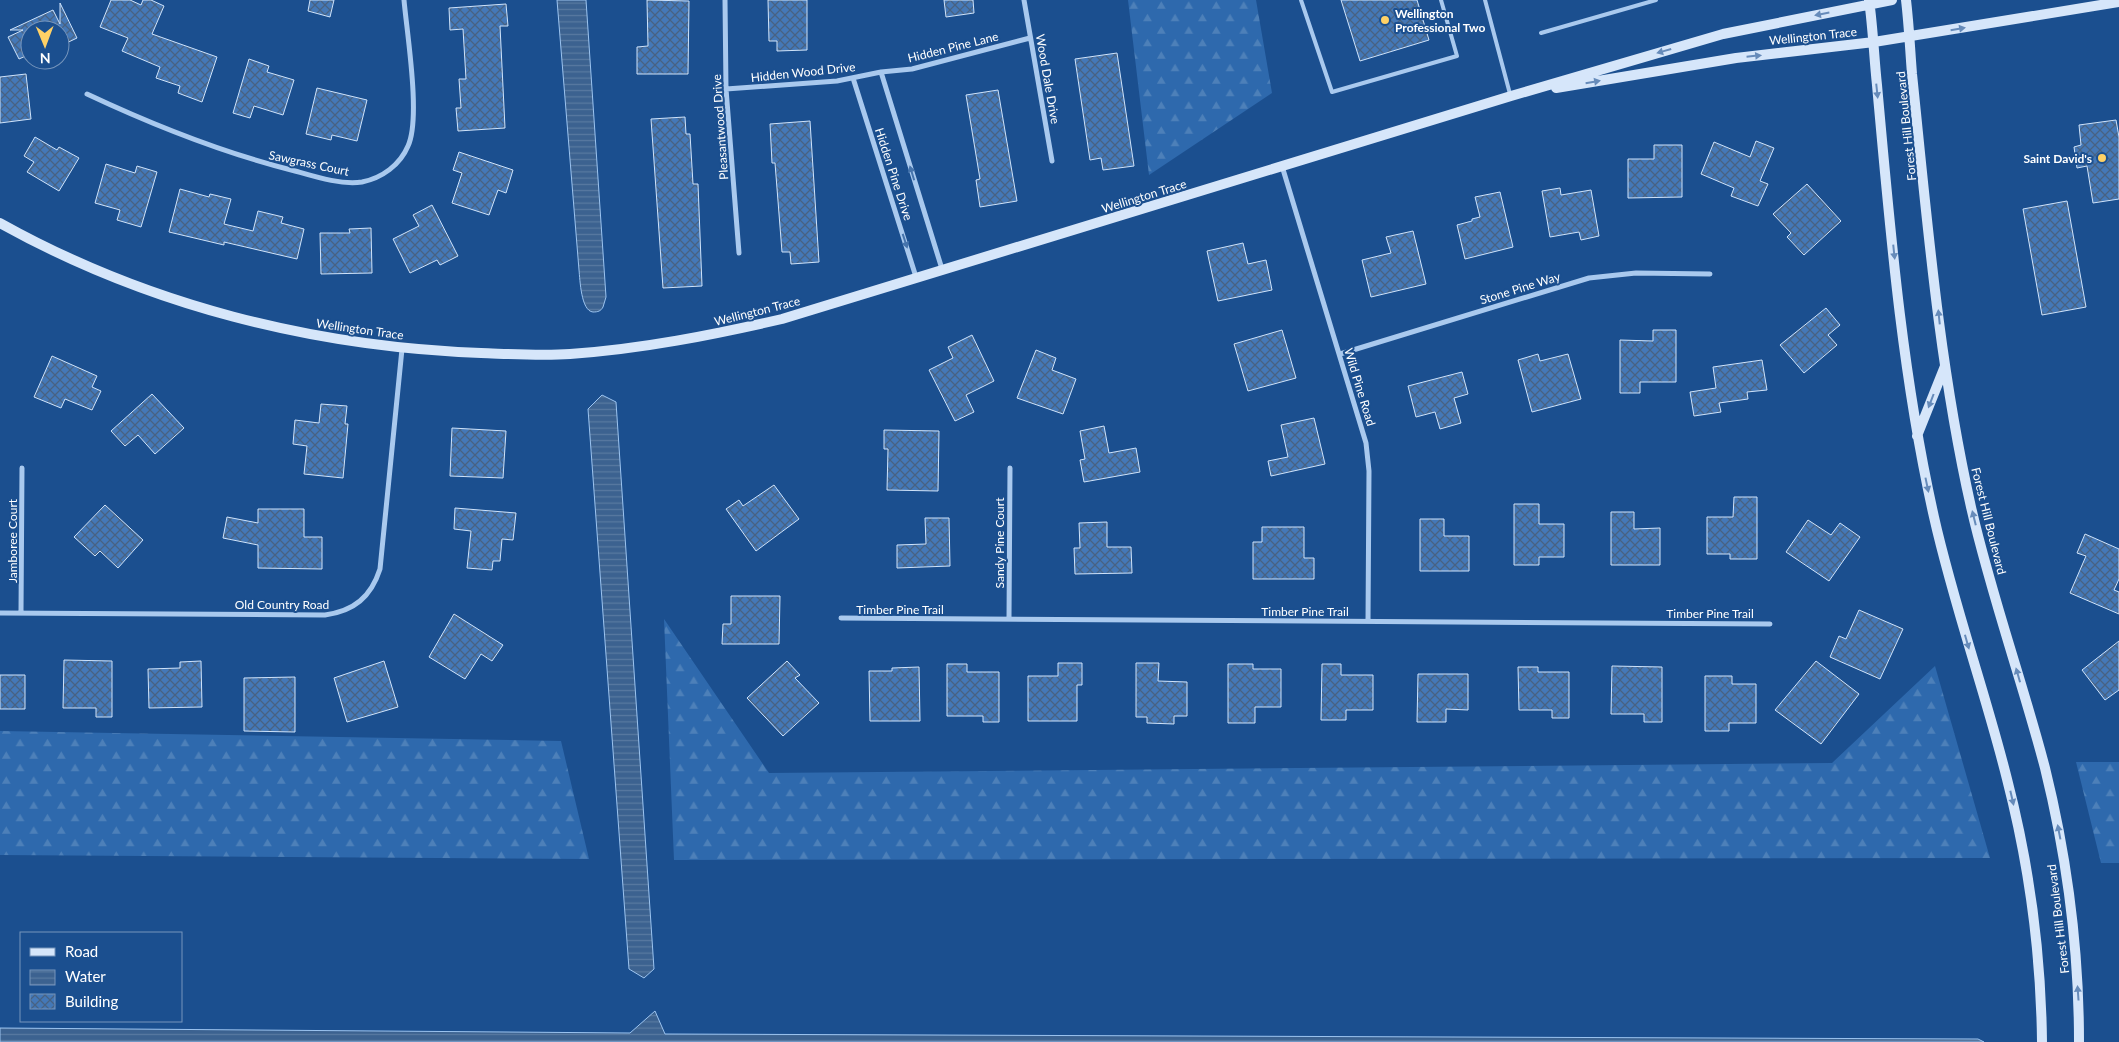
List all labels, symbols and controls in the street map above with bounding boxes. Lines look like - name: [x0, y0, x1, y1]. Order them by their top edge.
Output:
- place label: Wellington Professional Two: [1395, 6, 1486, 35]
- one-way arrow: [1814, 10, 1830, 18]
- marker: Wellington Professional Two: [1379, 14, 1391, 26]
- north arrow: [20, 20, 70, 70]
- street label: Wellington Trace: [1768, 24, 1858, 48]
- one-way arrow: [1951, 24, 1967, 32]
- street label: Hidden Pine Lane: [906, 28, 1000, 66]
- street label: Wood Dale Drive: [1033, 33, 1063, 125]
- one-way arrow: [1656, 48, 1671, 56]
- text: N: [40, 50, 51, 67]
- one-way arrow: [1746, 52, 1762, 60]
- street label: Hidden Wood Drive: [750, 59, 856, 85]
- street label: Forest Hill Boulevard: [1893, 71, 1919, 181]
- street label: Pleasantwood Drive: [709, 74, 731, 180]
- one-way arrow: [1586, 78, 1602, 86]
- one-way arrow: [1873, 83, 1881, 99]
- street label: Hidden Pine Drive: [872, 126, 916, 222]
- street label: Sawgrass Court: [267, 147, 351, 179]
- place label: Saint David's: [2024, 151, 2092, 166]
- marker: Saint David's: [2096, 152, 2108, 164]
- one-way arrow: [908, 165, 915, 180]
- street label: Wellington Trace: [1100, 176, 1188, 216]
- one-way arrow: [901, 233, 909, 248]
- one-way arrow: [1890, 245, 1898, 261]
- street label: Stone Pine Way: [1478, 268, 1563, 307]
- street label: Wellington Trace: [712, 293, 802, 329]
- one-way arrow: [1935, 309, 1943, 325]
- street label: Wellington Trace: [315, 315, 405, 343]
- street label: Wild Pine Road: [1341, 346, 1379, 428]
- one-way arrow: [1927, 394, 1935, 409]
- street label: Forest Hill Boulevard: [1968, 466, 2010, 576]
- one-way arrow: [1923, 477, 1931, 492]
- street label: Sandy Pine Court: [992, 497, 1007, 589]
- street label: Jamboree Court: [5, 498, 20, 583]
- one-way arrow: [1970, 511, 1978, 526]
- street label: Old Country Road: [235, 597, 329, 612]
- street label: Timber Pine Trail: [856, 602, 944, 617]
- street label: Timber Pine Trail: [1261, 604, 1349, 619]
- street label: Timber Pine Trail: [1666, 606, 1754, 621]
- one-way arrow: [1964, 635, 1972, 650]
- one-way arrow: [2013, 667, 2021, 682]
- one-way arrow: [2008, 791, 2016, 806]
- one-way arrow: [2055, 824, 2063, 840]
- street label: Forest Hill Boulevard: [2044, 864, 2072, 974]
- legend: [20, 932, 182, 1022]
- text: Road: [65, 942, 98, 960]
- text: Water: [65, 967, 106, 985]
- one-way arrow: [2074, 985, 2082, 1001]
- text: Building: [65, 992, 118, 1010]

